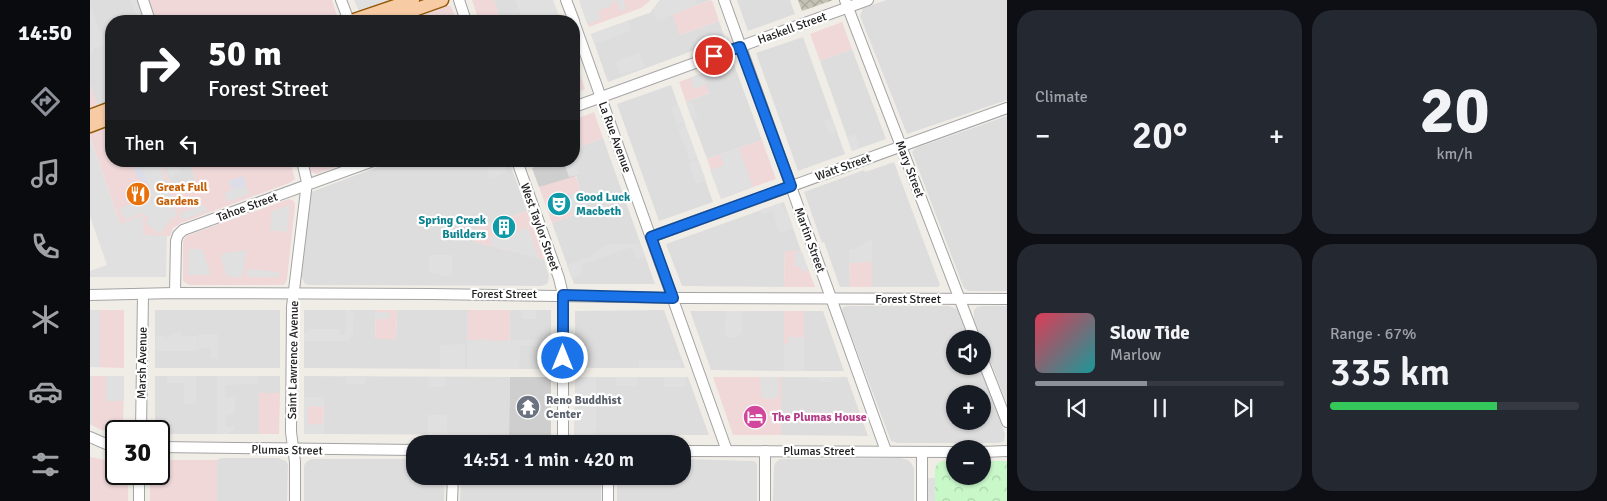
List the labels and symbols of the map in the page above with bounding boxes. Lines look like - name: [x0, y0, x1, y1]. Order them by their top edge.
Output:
- street label: Haskell Street: [756, 9, 829, 48]
- pin: [693, 35, 735, 77]
- street label: La Rue Avenue: [595, 100, 634, 175]
- street label: Mary Street: [892, 138, 927, 200]
- street label: Watt Street: [813, 150, 873, 184]
- place label: Great Full Gardens: [156, 180, 208, 209]
- restaurant icon: Great Full Gardens: [125, 181, 151, 207]
- street label: West Taylor Street: [517, 181, 562, 273]
- street label: Tahoe Street: [215, 190, 280, 225]
- place label: Good Luck Macbeth: [576, 190, 631, 219]
- theatre icon: Good Luck Macbeth: [546, 191, 572, 217]
- street label: Martin Street: [791, 205, 828, 275]
- place label: Spring Creek Builders: [419, 213, 487, 242]
- building icon: Spring Creek Builders: [491, 214, 517, 240]
- street label: Forest Street: [471, 287, 537, 302]
- street label: Forest Street: [875, 292, 941, 307]
- street label: Saint Lawrence Avenue: [285, 301, 302, 419]
- street label: Marsh Avenue: [134, 327, 151, 399]
- position arrow: [536, 331, 588, 383]
- place label: Reno Buddhist Center: [546, 393, 622, 422]
- temple icon: Reno Buddhist Center: [515, 394, 541, 420]
- hotel icon: The Plumas House: [742, 404, 768, 430]
- place label: The Plumas House: [772, 410, 867, 425]
- speed limit sign: 30: [105, 420, 170, 485]
- street label: Plumas Street: [251, 442, 323, 459]
- street label: Plumas Street: [783, 444, 855, 459]

